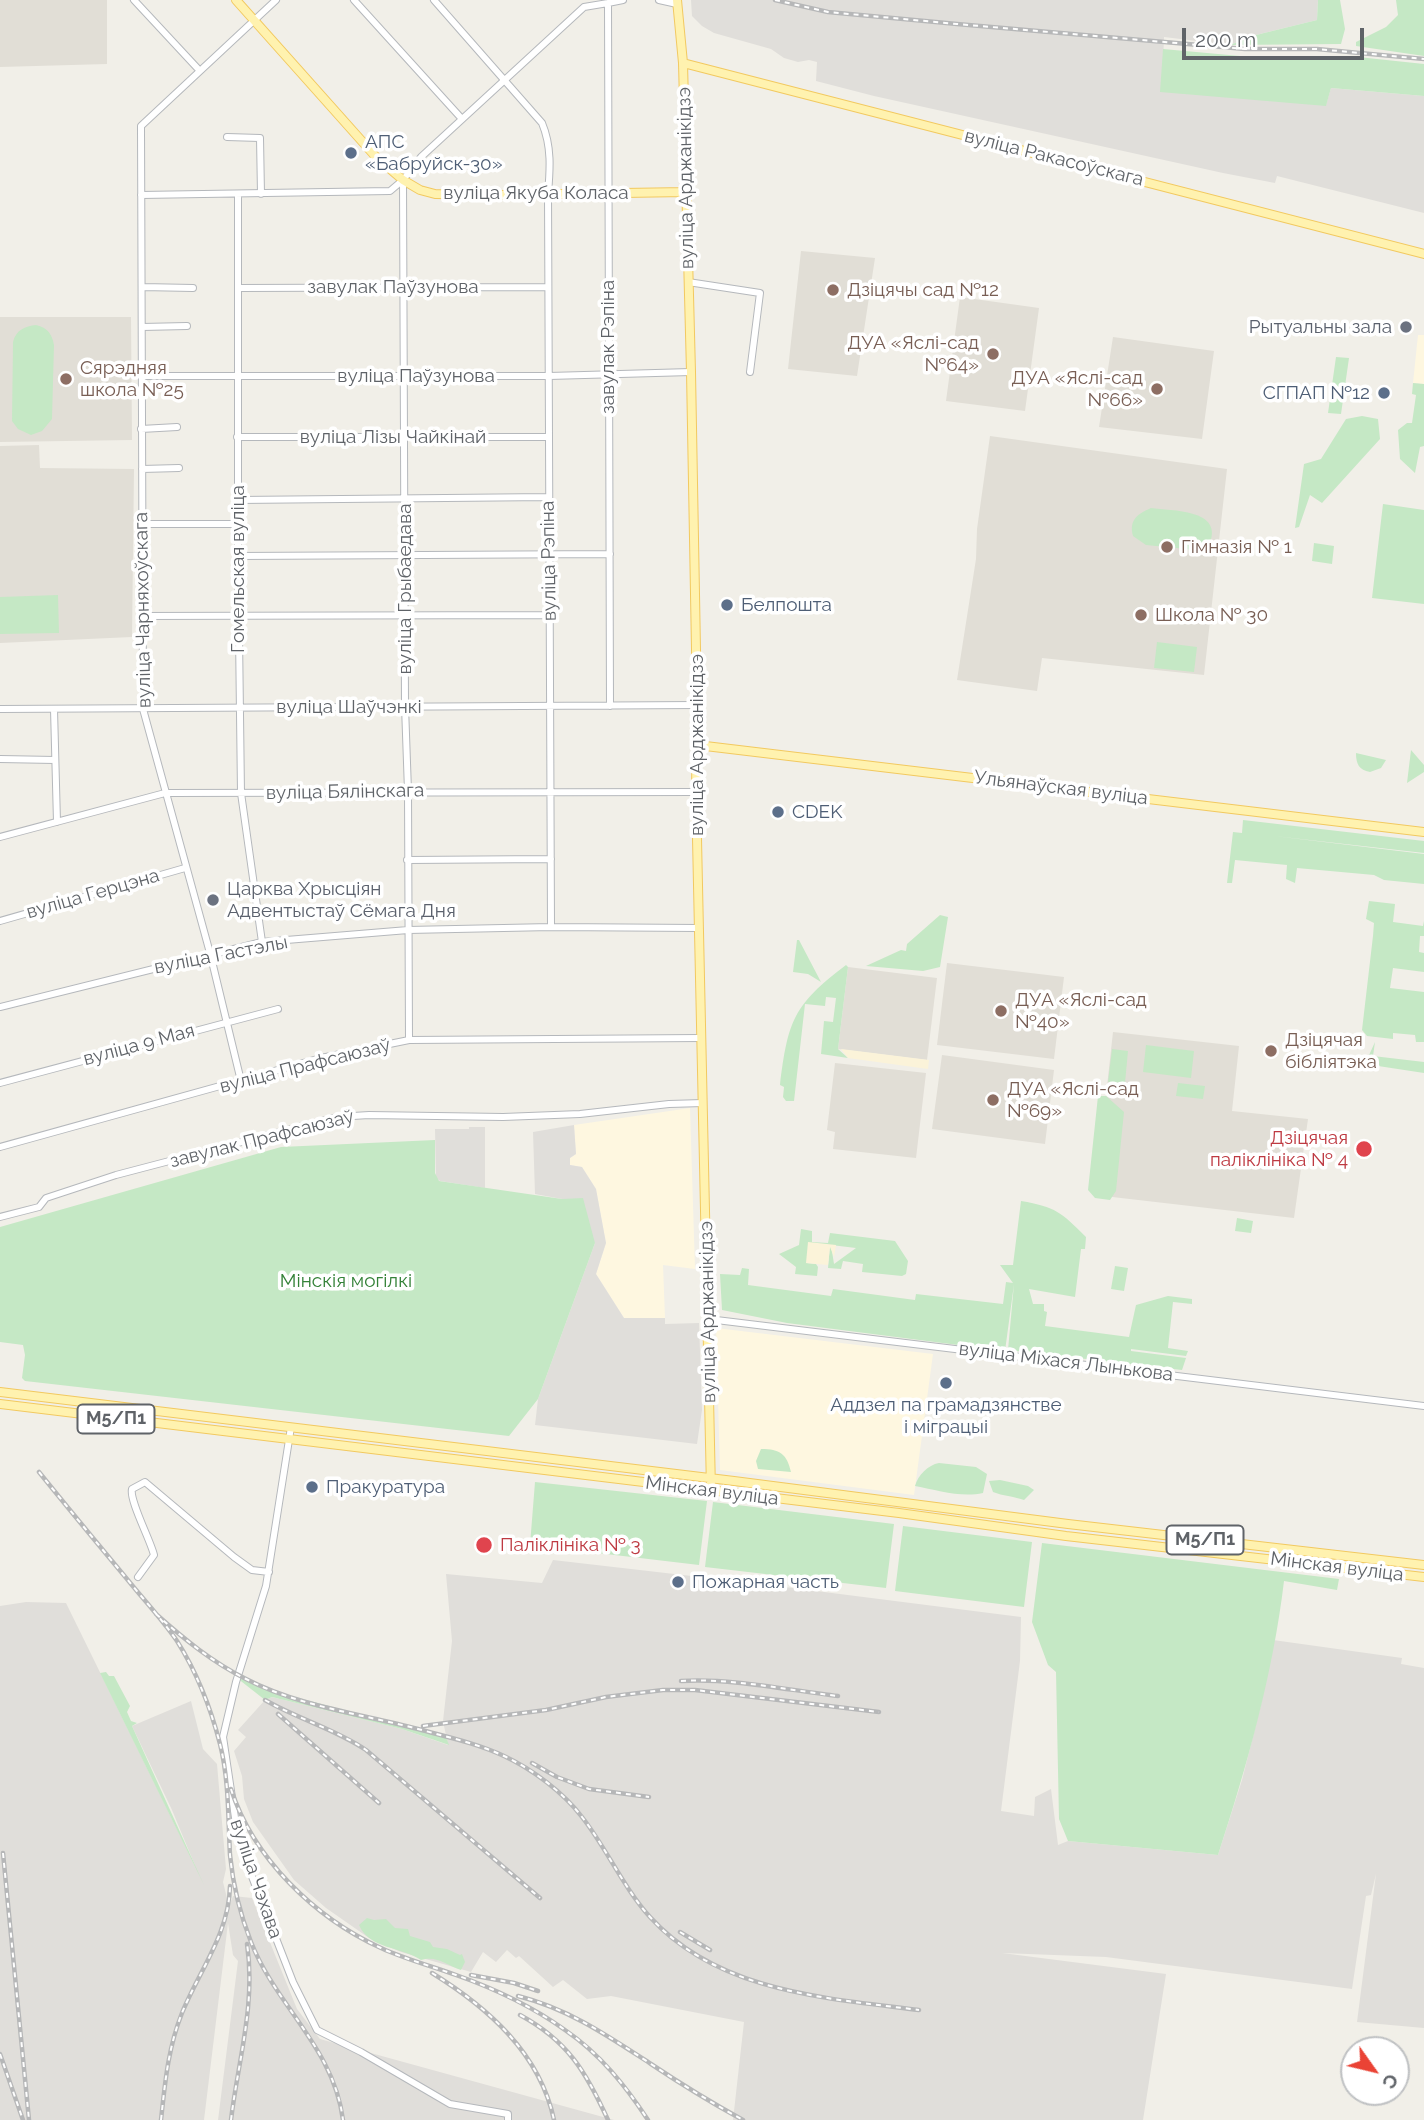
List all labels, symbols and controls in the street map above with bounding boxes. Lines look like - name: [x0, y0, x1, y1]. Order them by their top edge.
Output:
- scale bar: [1186, 14, 1368, 58]
- text: 200 m: [1195, 27, 1256, 52]
- street label: вуліца Арджанікідзэ: [673, 87, 699, 269]
- street label: вуліца Ракасоўскага: [962, 125, 1146, 191]
- place label: АПС «Бабруйск-30»: [365, 131, 503, 175]
- marker: АПС «Бабруйск-30»: [343, 145, 359, 161]
- street label: вуліца Якуба Коласа: [443, 182, 629, 204]
- street label: завулак Паўзунова: [307, 276, 479, 298]
- place label: Дзіцячы сад №12: [847, 279, 999, 301]
- street label: завулак Рэпіна: [597, 280, 619, 414]
- marker: Дзіцячы сад №12: [825, 282, 841, 298]
- place label: Рытуальны зала: [1249, 316, 1392, 338]
- marker: Рытуальны зала: [1398, 319, 1414, 335]
- place label: ДУА «Яслі-сад №64»: [847, 332, 979, 376]
- marker: ДУА «Яслі-сад №64»: [985, 346, 1001, 362]
- place label: Сярэдняя школа №25: [80, 357, 184, 401]
- street label: вуліца Паўзунова: [337, 365, 495, 387]
- place label: ДУА «Яслі-сад №66»: [1011, 367, 1143, 411]
- marker: Сярэдняя школа №25: [58, 371, 74, 387]
- marker: ДУА «Яслі-сад №66»: [1149, 381, 1165, 397]
- place label: СГПАП №12: [1263, 382, 1370, 404]
- marker: СГПАП №12: [1376, 385, 1392, 401]
- street label: вуліца Лізы Чайкінай: [300, 426, 486, 448]
- street label: Гомельская вуліца: [227, 485, 249, 653]
- street label: вуліца Рэпіна: [537, 501, 561, 621]
- street label: вуліца Грыбаедава: [394, 504, 416, 674]
- street label: вуліца Чарняхоўскага: [130, 512, 156, 708]
- place label: Гімназія № 1: [1181, 536, 1292, 558]
- marker: Гімназія № 1: [1159, 539, 1175, 555]
- place label: Белпошта: [741, 594, 832, 616]
- marker: Белпошта: [719, 597, 735, 613]
- place label: Школа № 30: [1155, 604, 1268, 626]
- marker: Школа № 30: [1133, 607, 1149, 623]
- street label: вуліца Арджанікідзэ: [686, 654, 708, 836]
- street label: вуліца Шаўчэнкі: [276, 696, 422, 718]
- street label: Ульянаўская вуліца: [973, 766, 1149, 810]
- street label: вуліца Бялінскага: [266, 779, 424, 805]
- place label: CDEK: [792, 801, 842, 823]
- marker: CDEK: [770, 804, 786, 820]
- street label: вуліца Герцэна: [24, 864, 162, 924]
- place label: Царква Хрысціян Адвентыстаў Сёмага Дня: [227, 878, 456, 922]
- marker: Царква Хрысціян Адвентыстаў Сёмага Дня: [205, 892, 221, 908]
- street label: вуліца Гастэлы: [152, 931, 290, 979]
- place label: ДУА «Яслі-сад №40»: [1015, 989, 1147, 1033]
- marker: ДУА «Яслі-сад №40»: [993, 1003, 1009, 1019]
- street label: вуліца 9 Мая: [81, 1019, 197, 1071]
- place label: Дзіцячая бібліятэка: [1285, 1029, 1377, 1073]
- street label: вуліца Прафсаюзаў: [217, 1034, 393, 1098]
- marker: Дзіцячая бібліятэка: [1263, 1043, 1279, 1059]
- place label: ДУА «Яслі-сад №69»: [1007, 1078, 1139, 1122]
- marker: ДУА «Яслі-сад №69»: [985, 1092, 1001, 1108]
- street label: завулак Прафсаюзаў: [168, 1105, 356, 1173]
- place label: Дзіцячая паліклініка № 4: [1210, 1127, 1348, 1171]
- marker: Дзіцячая паліклініка № 4: [1354, 1139, 1374, 1159]
- street label: вуліца Арджанікідзэ: [695, 1221, 721, 1403]
- park label: Мінскія могілкі: [280, 1270, 412, 1292]
- street label: вуліца Міхася Лынькова: [958, 1338, 1174, 1386]
- marker: Аддзел па грамадзянстве і міграцыі: [938, 1375, 954, 1391]
- place label: Аддзел па грамадзянстве і міграцыі: [830, 1394, 1062, 1438]
- road number: М5/П1: [78, 1404, 154, 1434]
- street label: Мінская вуліца: [644, 1472, 780, 1510]
- place label: Пракуратура: [326, 1476, 445, 1498]
- marker: Пракуратура: [304, 1479, 320, 1495]
- road number: М5/П1: [1166, 1526, 1244, 1554]
- place label: Паліклініка № 3: [500, 1534, 641, 1556]
- marker: Паліклініка № 3: [474, 1535, 494, 1555]
- street label: Мінская вуліца: [1269, 1548, 1405, 1586]
- place label: Пожарная часть: [692, 1571, 839, 1593]
- marker: Пожарная часть: [670, 1574, 686, 1590]
- street label: вуліца Чэхава: [225, 1816, 287, 1942]
- north arrow: [1340, 2036, 1410, 2106]
- text: С: [1378, 2070, 1404, 2093]

